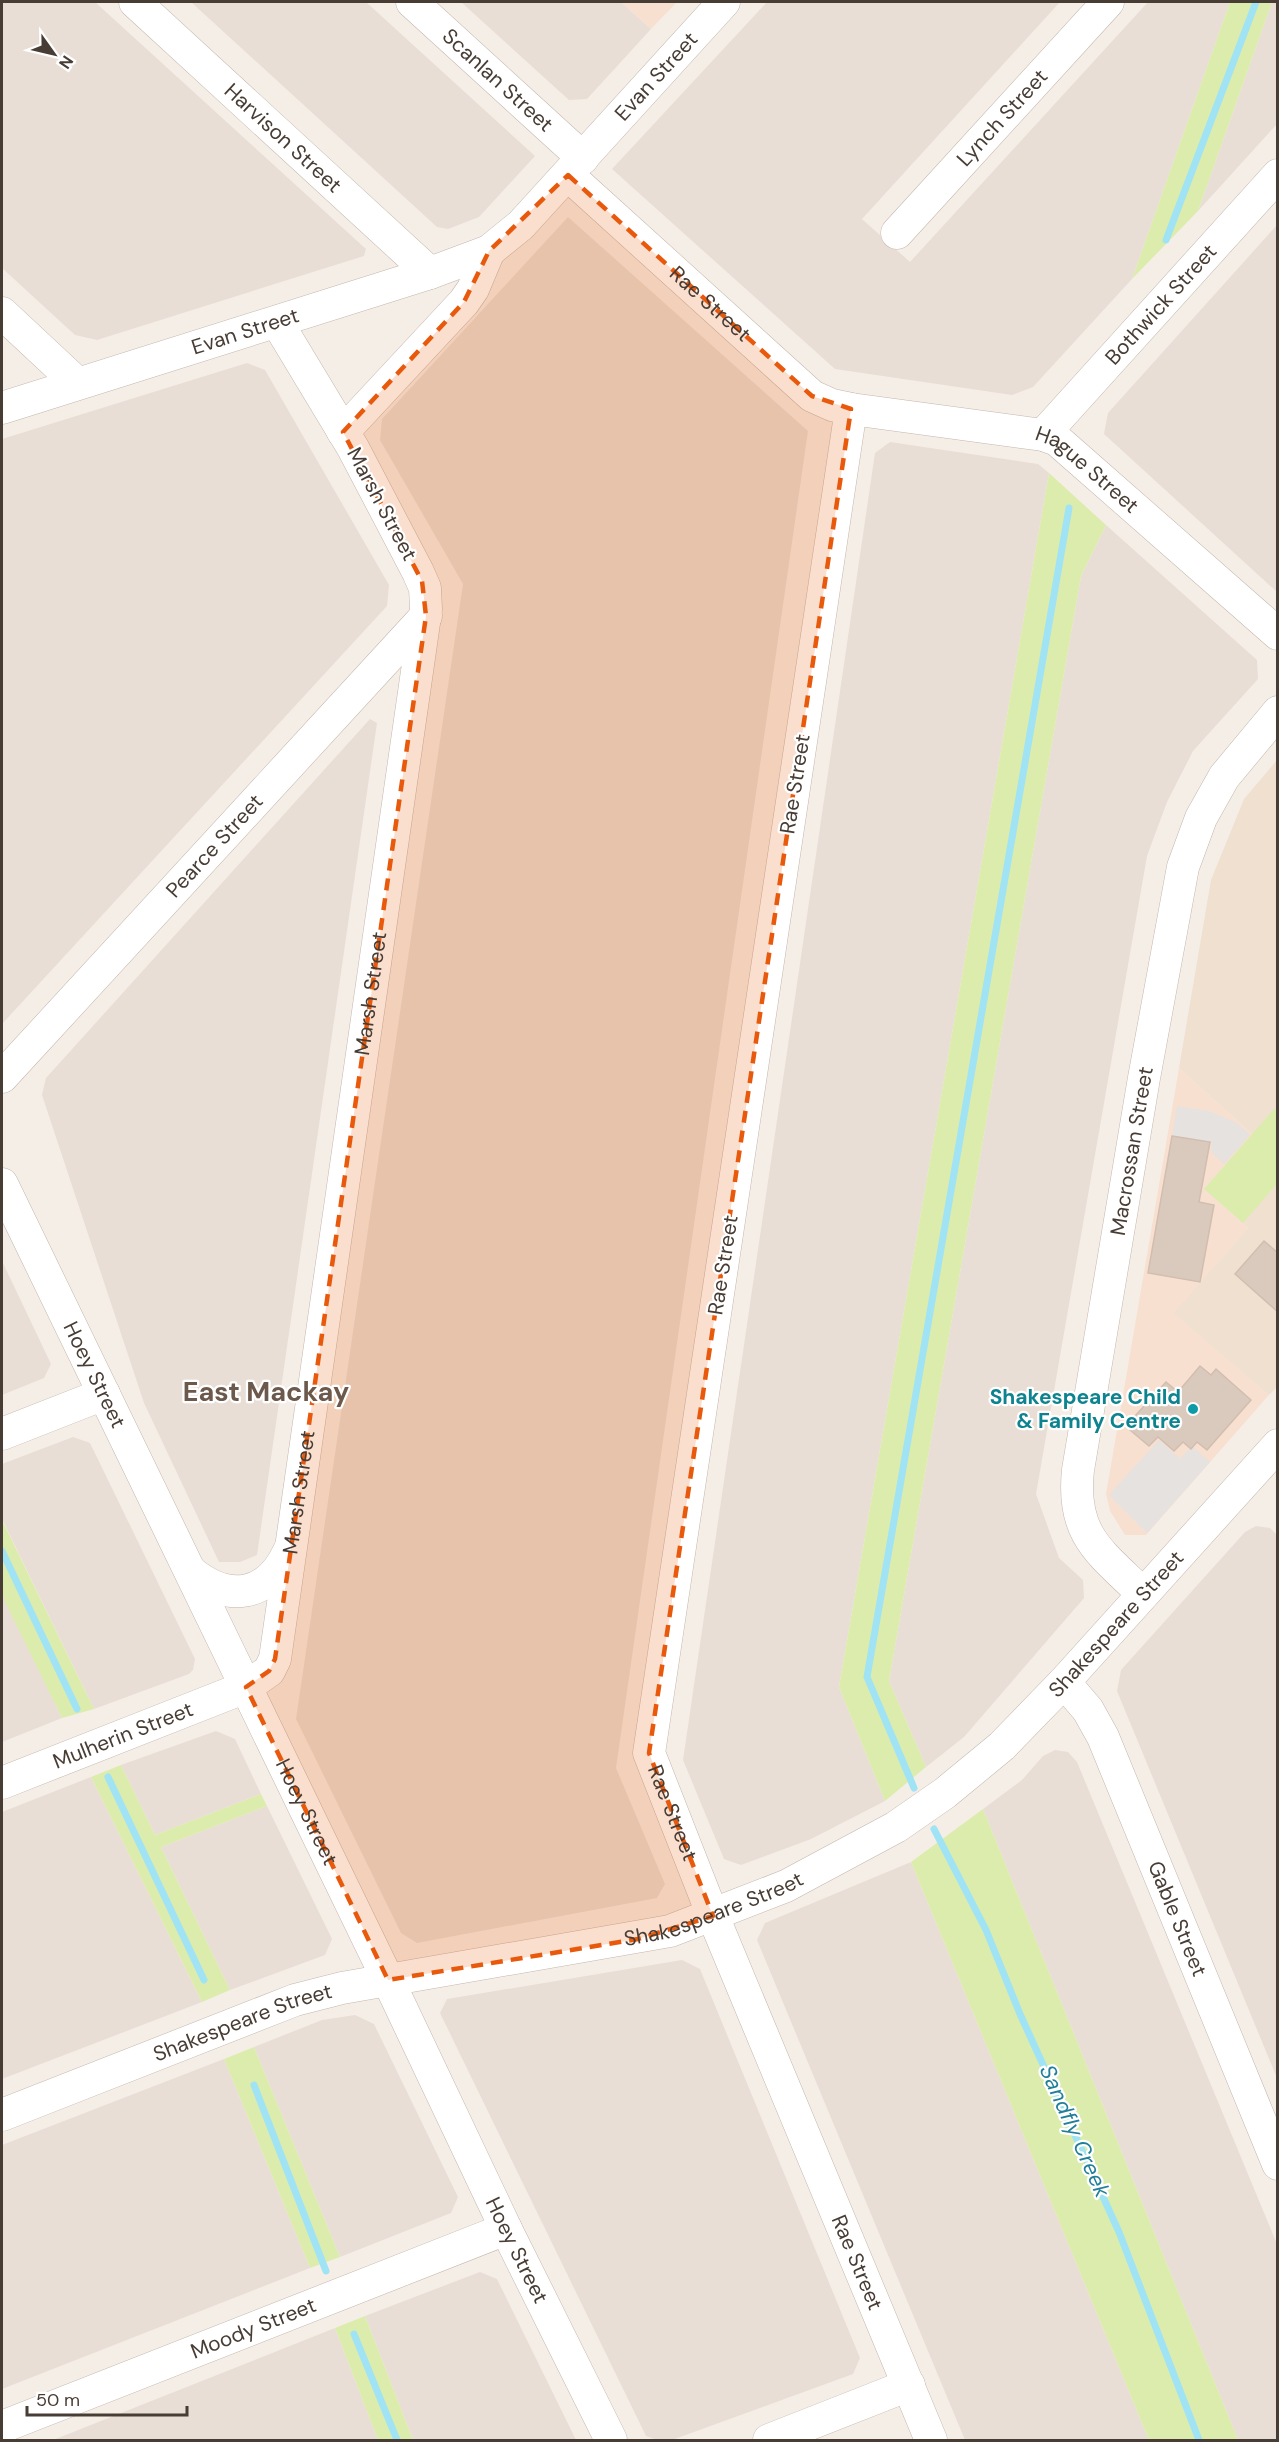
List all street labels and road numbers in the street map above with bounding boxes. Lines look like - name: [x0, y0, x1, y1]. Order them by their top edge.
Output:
- street label: Scanlan Street: [436, 22, 559, 138]
- street label: Evan Street: [609, 26, 704, 127]
- street label: Lynch Street: [950, 63, 1054, 173]
- street label: Harvison Street: [218, 77, 348, 199]
- street label: Bothwick Street: [1099, 238, 1223, 371]
- street label: Rae Street: [664, 260, 757, 348]
- street label: Evan Street: [188, 301, 302, 361]
- street label: Hague Street: [1032, 419, 1145, 520]
- street label: Marsh Street: [340, 442, 424, 566]
- street label: Rae Street: [773, 732, 817, 836]
- street label: Pearce Street: [160, 788, 269, 904]
- street label: Marsh Street: [348, 930, 393, 1057]
- street label: Macrossan Street: [1104, 1064, 1160, 1238]
- street label: Rae Street: [701, 1213, 745, 1317]
- street label: Hoey Street: [57, 1317, 132, 1433]
- street label: Marsh Street: [276, 1429, 322, 1556]
- street label: Shakespeare Street: [1042, 1545, 1190, 1704]
- street label: Mulherin Street: [49, 1695, 197, 1776]
- street label: Hoey Street: [269, 1754, 344, 1870]
- street label: Rae Street: [641, 1761, 704, 1865]
- street label: Gable Street: [1141, 1857, 1214, 1980]
- street label: Shakespeare Street: [622, 1865, 808, 1953]
- street label: Shakespeare Street: [149, 1977, 335, 2068]
- street label: Hoey Street: [479, 2193, 555, 2308]
- street label: Rae Street: [825, 2211, 889, 2314]
- street label: Moody Street: [186, 2291, 320, 2366]

